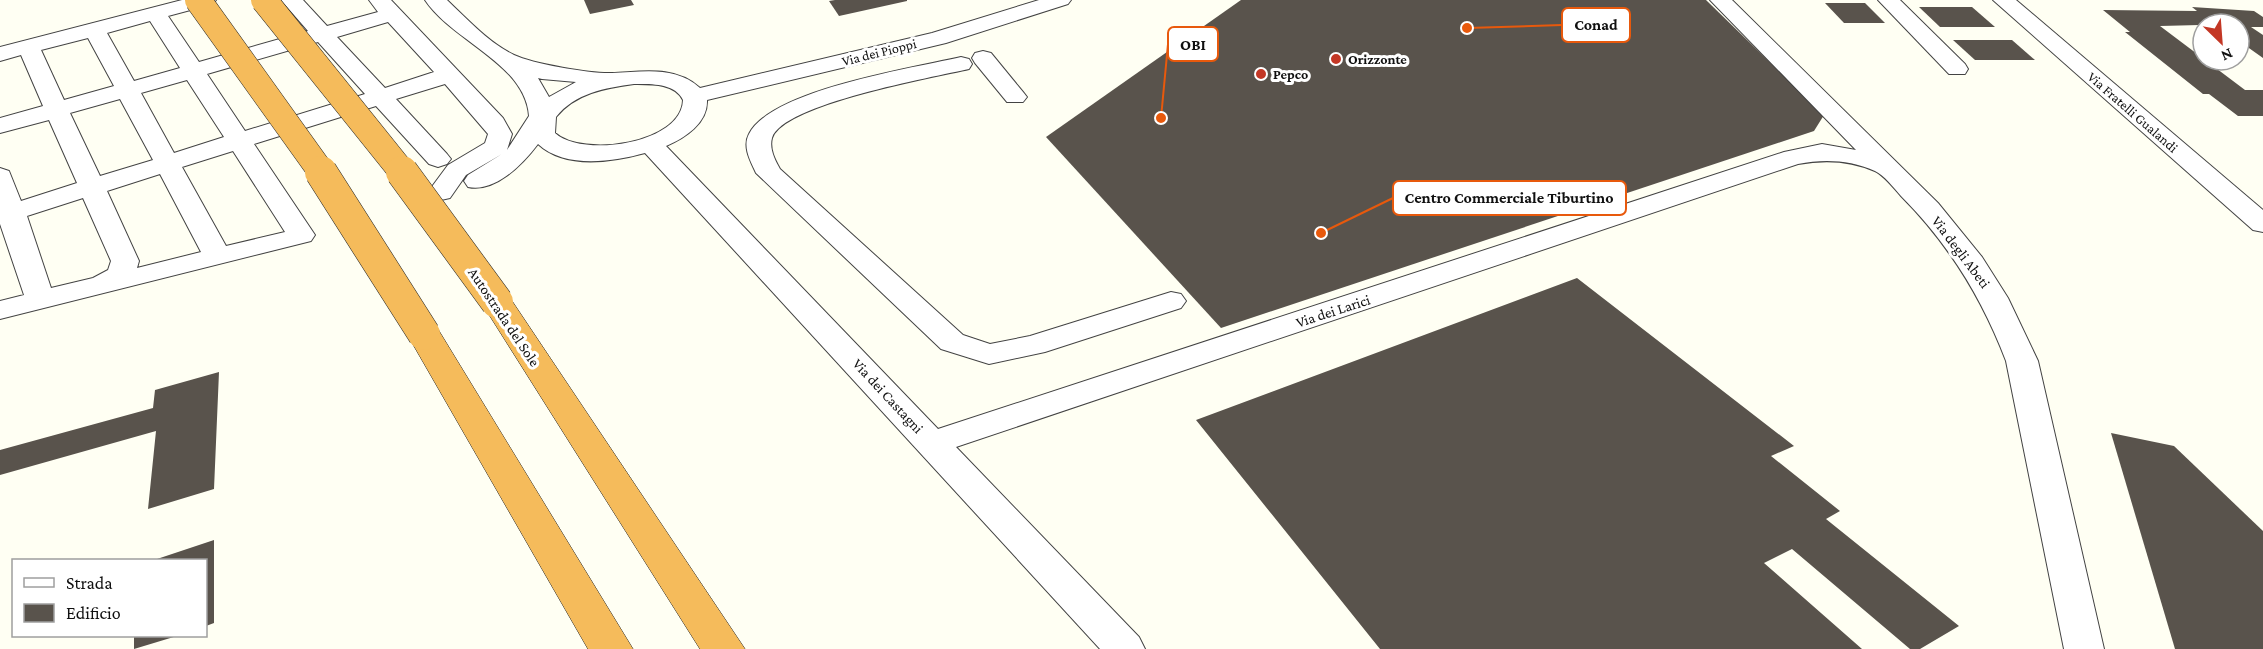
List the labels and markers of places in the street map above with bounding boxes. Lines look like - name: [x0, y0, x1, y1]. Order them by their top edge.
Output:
- callout: Conad: [1562, 8, 1630, 42]
- callout: OBI: [1168, 27, 1218, 61]
- place label: Orizzonte: [1348, 51, 1407, 67]
- marker: Orizzonte: [1329, 52, 1343, 66]
- place label: Pepco: [1273, 66, 1308, 82]
- marker: Pepco: [1254, 67, 1268, 81]
- callout: Centro Commerciale Tiburtino: [1393, 181, 1626, 215]

